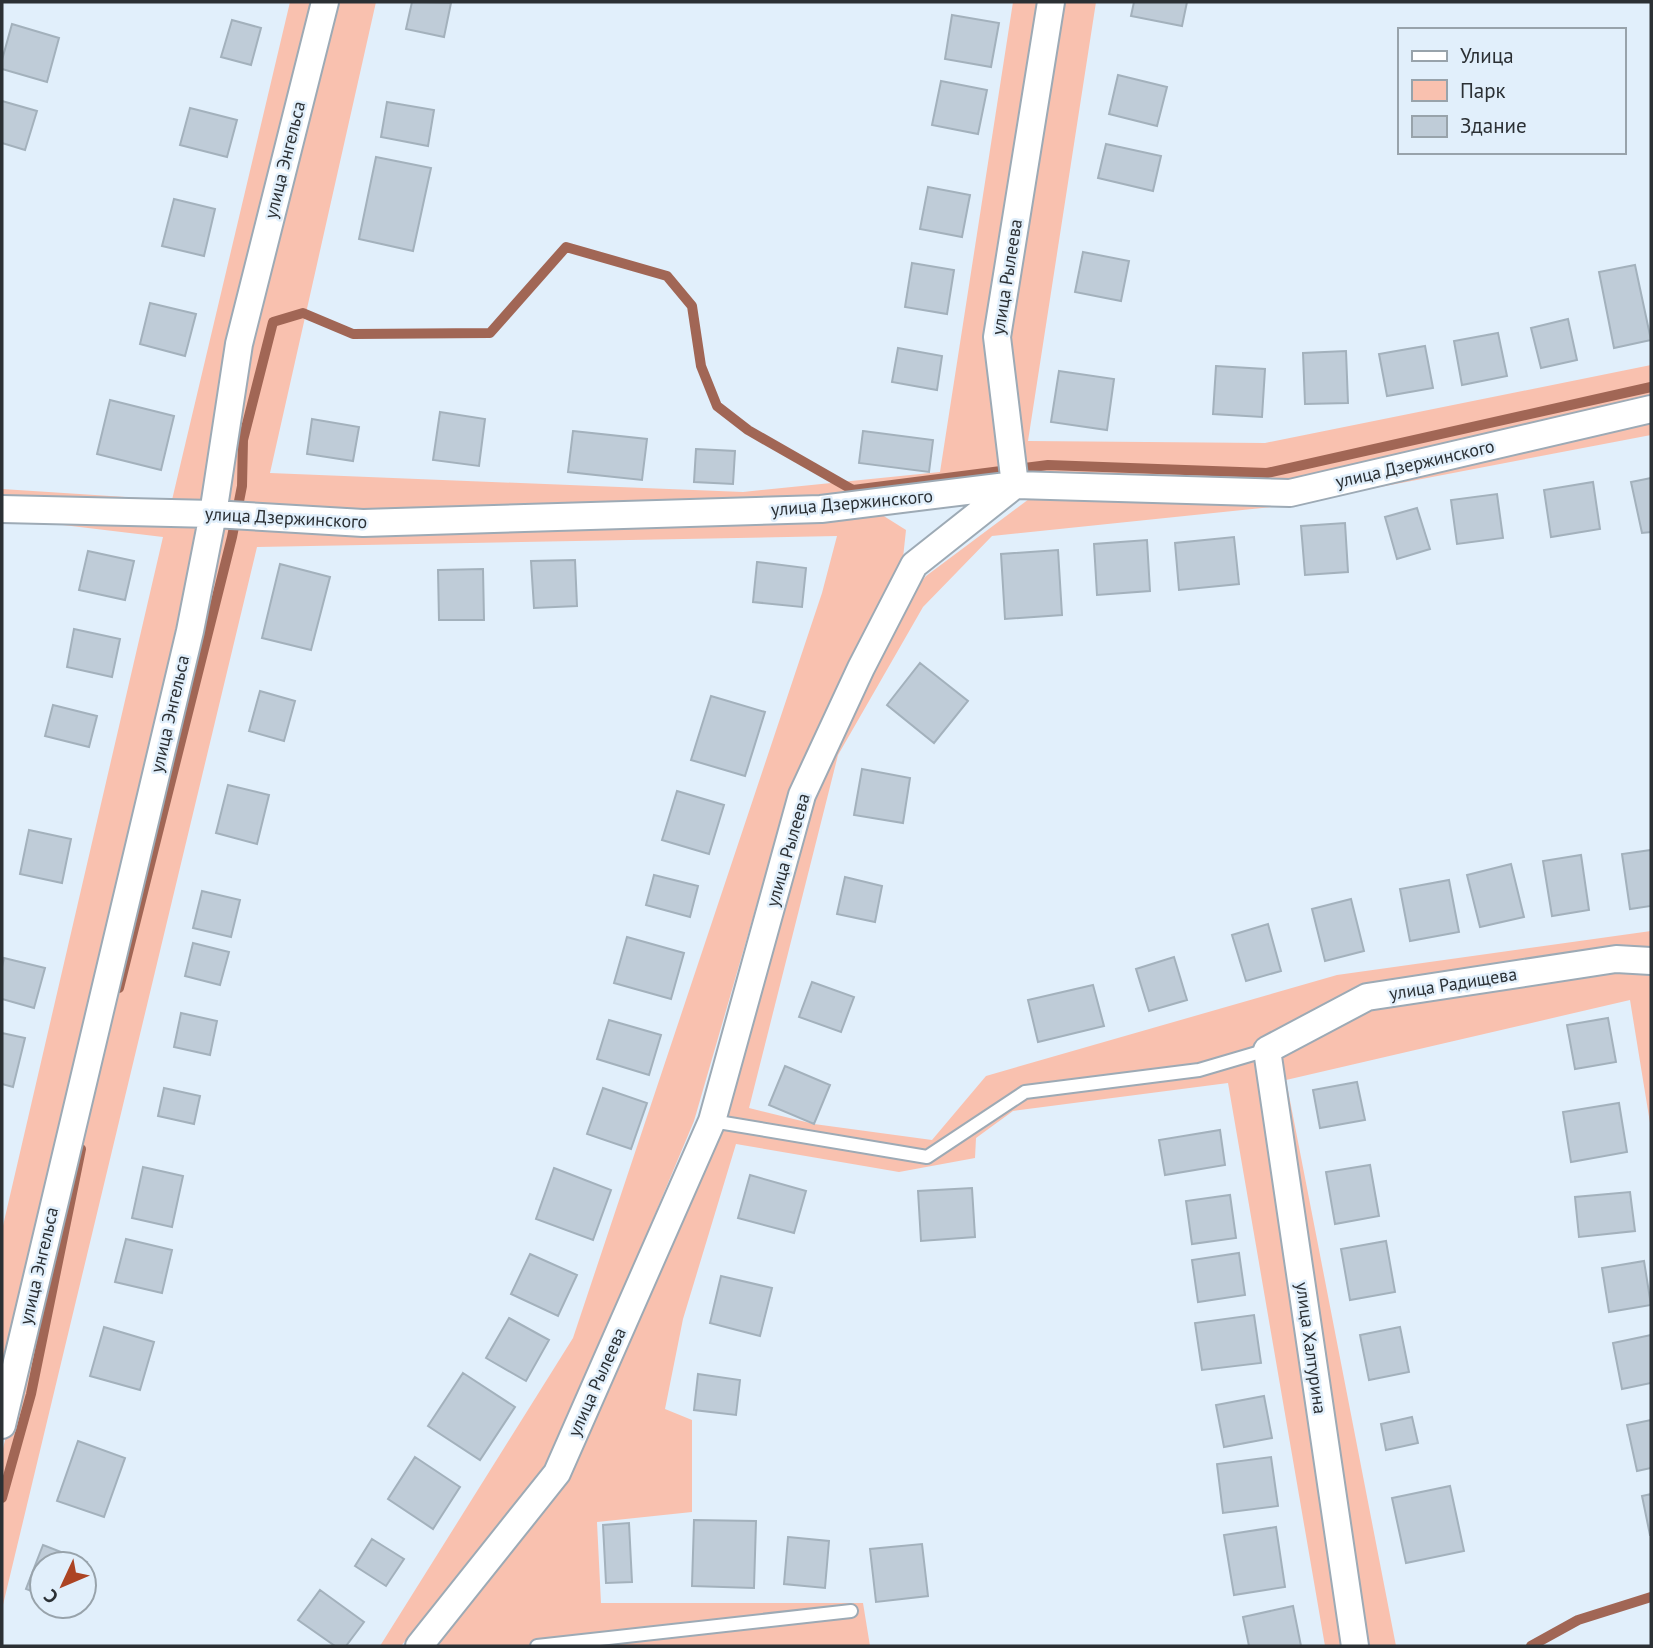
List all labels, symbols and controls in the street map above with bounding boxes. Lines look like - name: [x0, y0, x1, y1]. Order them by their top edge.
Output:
- legend: [1398, 28, 1625, 154]
- text: Улица: [1460, 42, 1514, 69]
- text: Парк: [1460, 77, 1506, 104]
- street label: улица Энгельса: [259, 99, 310, 221]
- text: Здание: [1460, 112, 1527, 139]
- street label: улица Рылеева: [986, 217, 1027, 337]
- street label: улица Дзержинского: [1333, 434, 1497, 493]
- street label: улица Дзержинского: [770, 484, 934, 521]
- street label: улица Дзержинского: [204, 502, 368, 533]
- street label: улица Энгельса: [145, 653, 194, 775]
- street label: улица Рылеева: [760, 790, 815, 909]
- street label: улица Радищева: [1387, 962, 1519, 1005]
- street label: улица Энгельса: [14, 1205, 63, 1327]
- street label: улица Халтурина: [1291, 1280, 1332, 1415]
- street label: улица Рылеева: [562, 1324, 631, 1440]
- north arrow: [28, 1550, 98, 1620]
- text: С: [38, 1584, 63, 1609]

